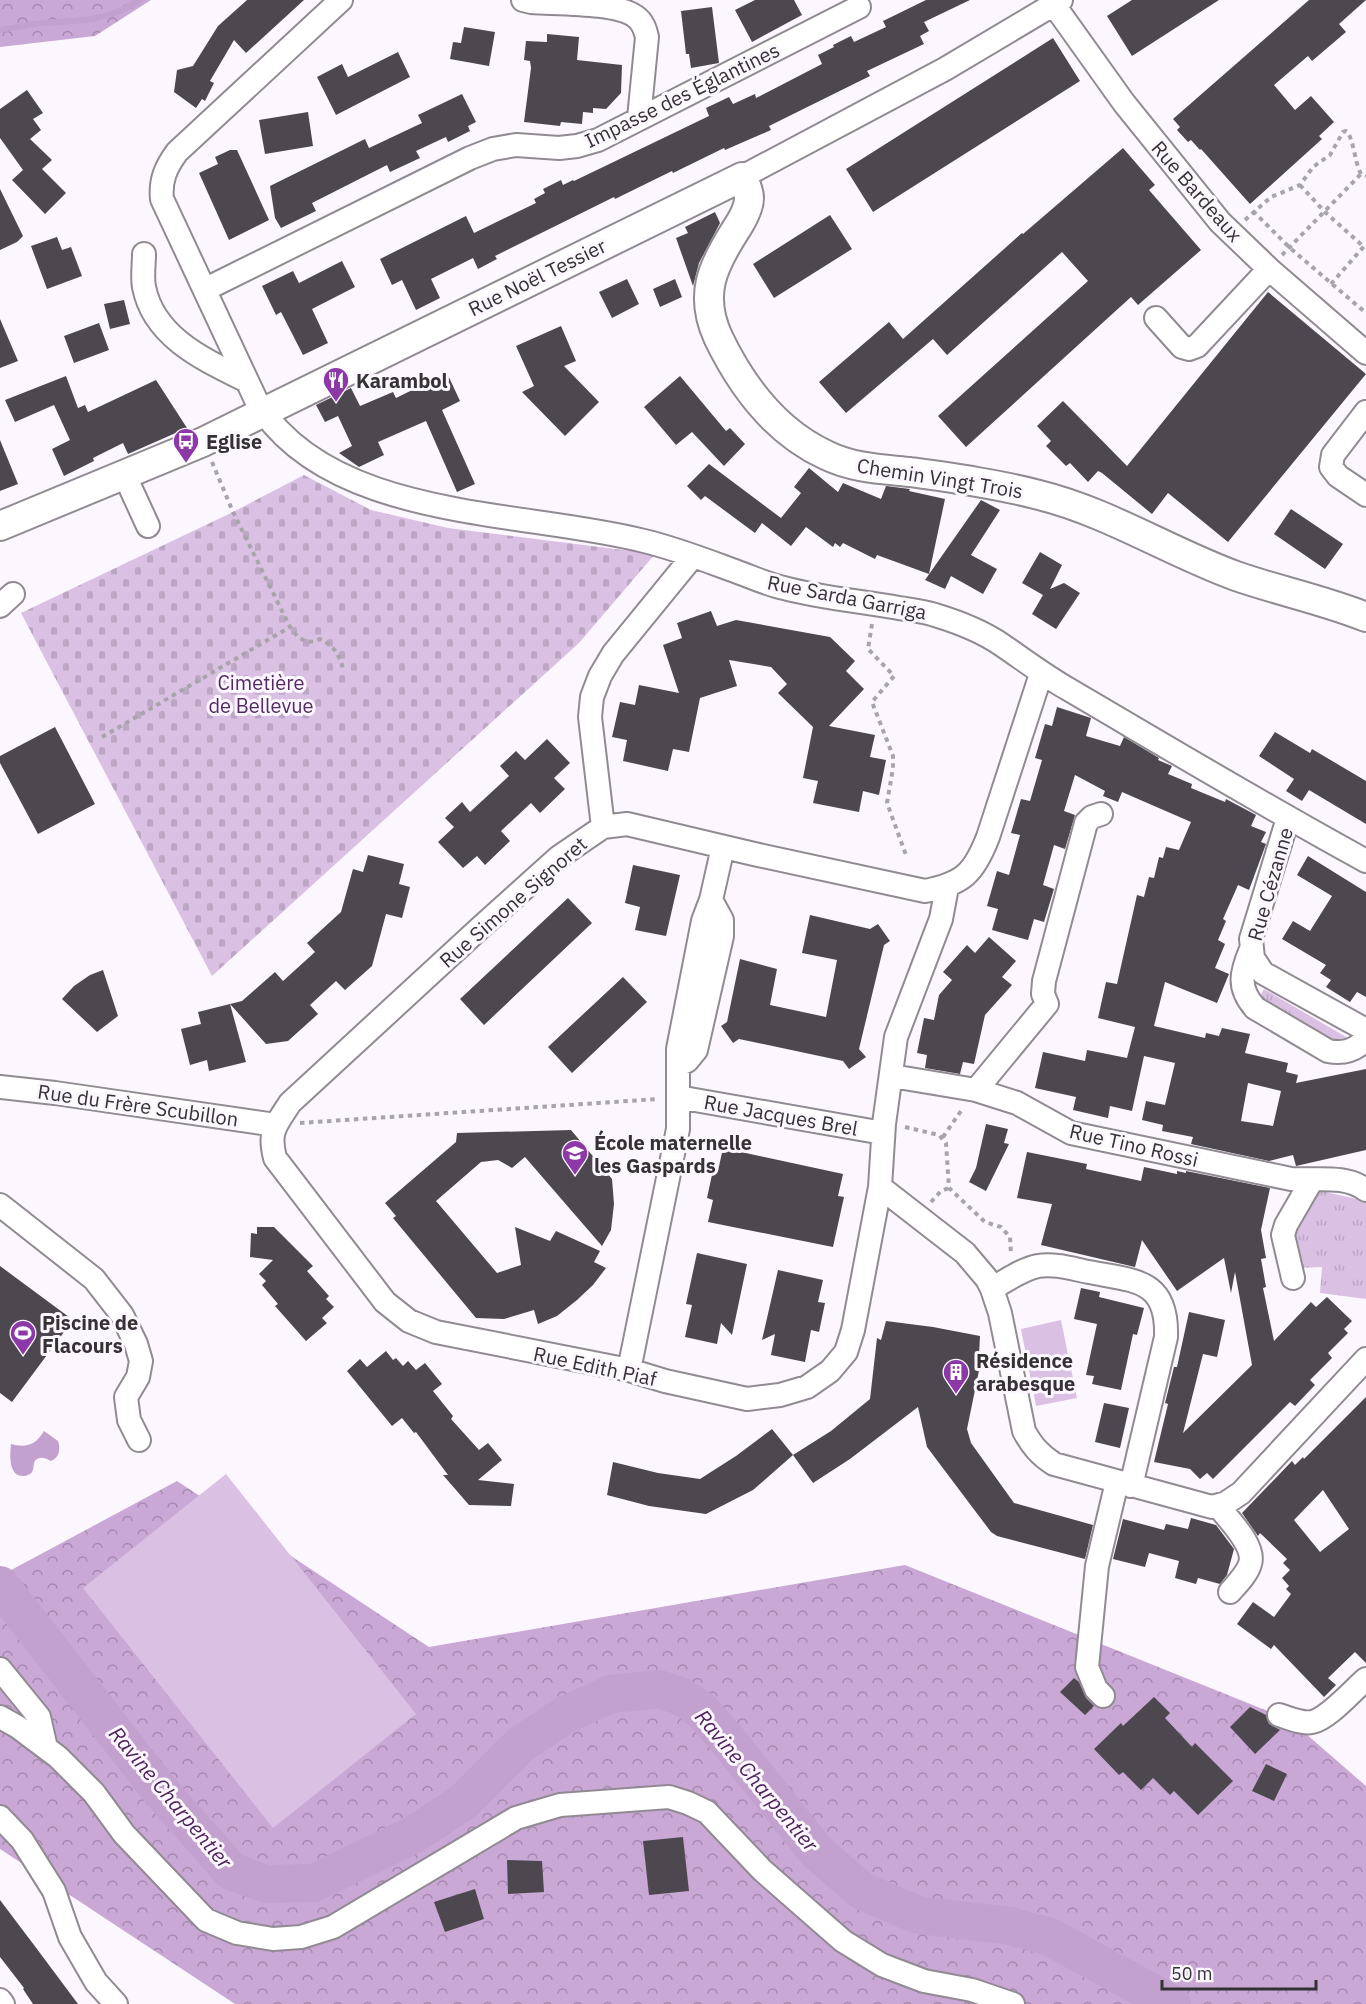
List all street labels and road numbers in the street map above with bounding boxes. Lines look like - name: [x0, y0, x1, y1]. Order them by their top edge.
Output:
- street label: Impasse des Églantines: [580, 36, 784, 154]
- street label: Rue Bardeaux: [1146, 135, 1248, 247]
- street label: Rue Noël Tessier: [464, 232, 610, 322]
- street label: Chemin Vingt Trois: [855, 452, 1025, 504]
- street label: Rue Sarda Garriga: [765, 568, 929, 626]
- street label: Rue Cézanne: [1241, 824, 1299, 944]
- street label: Rue Simone Signoret: [434, 830, 592, 974]
- street label: Rue du Frère Scubillon: [36, 1078, 240, 1132]
- street label: Rue Jacques Brel: [702, 1088, 860, 1142]
- street label: Rue Tino Rossi: [1067, 1117, 1201, 1173]
- street label: Rue Edith Piaf: [531, 1340, 660, 1392]

